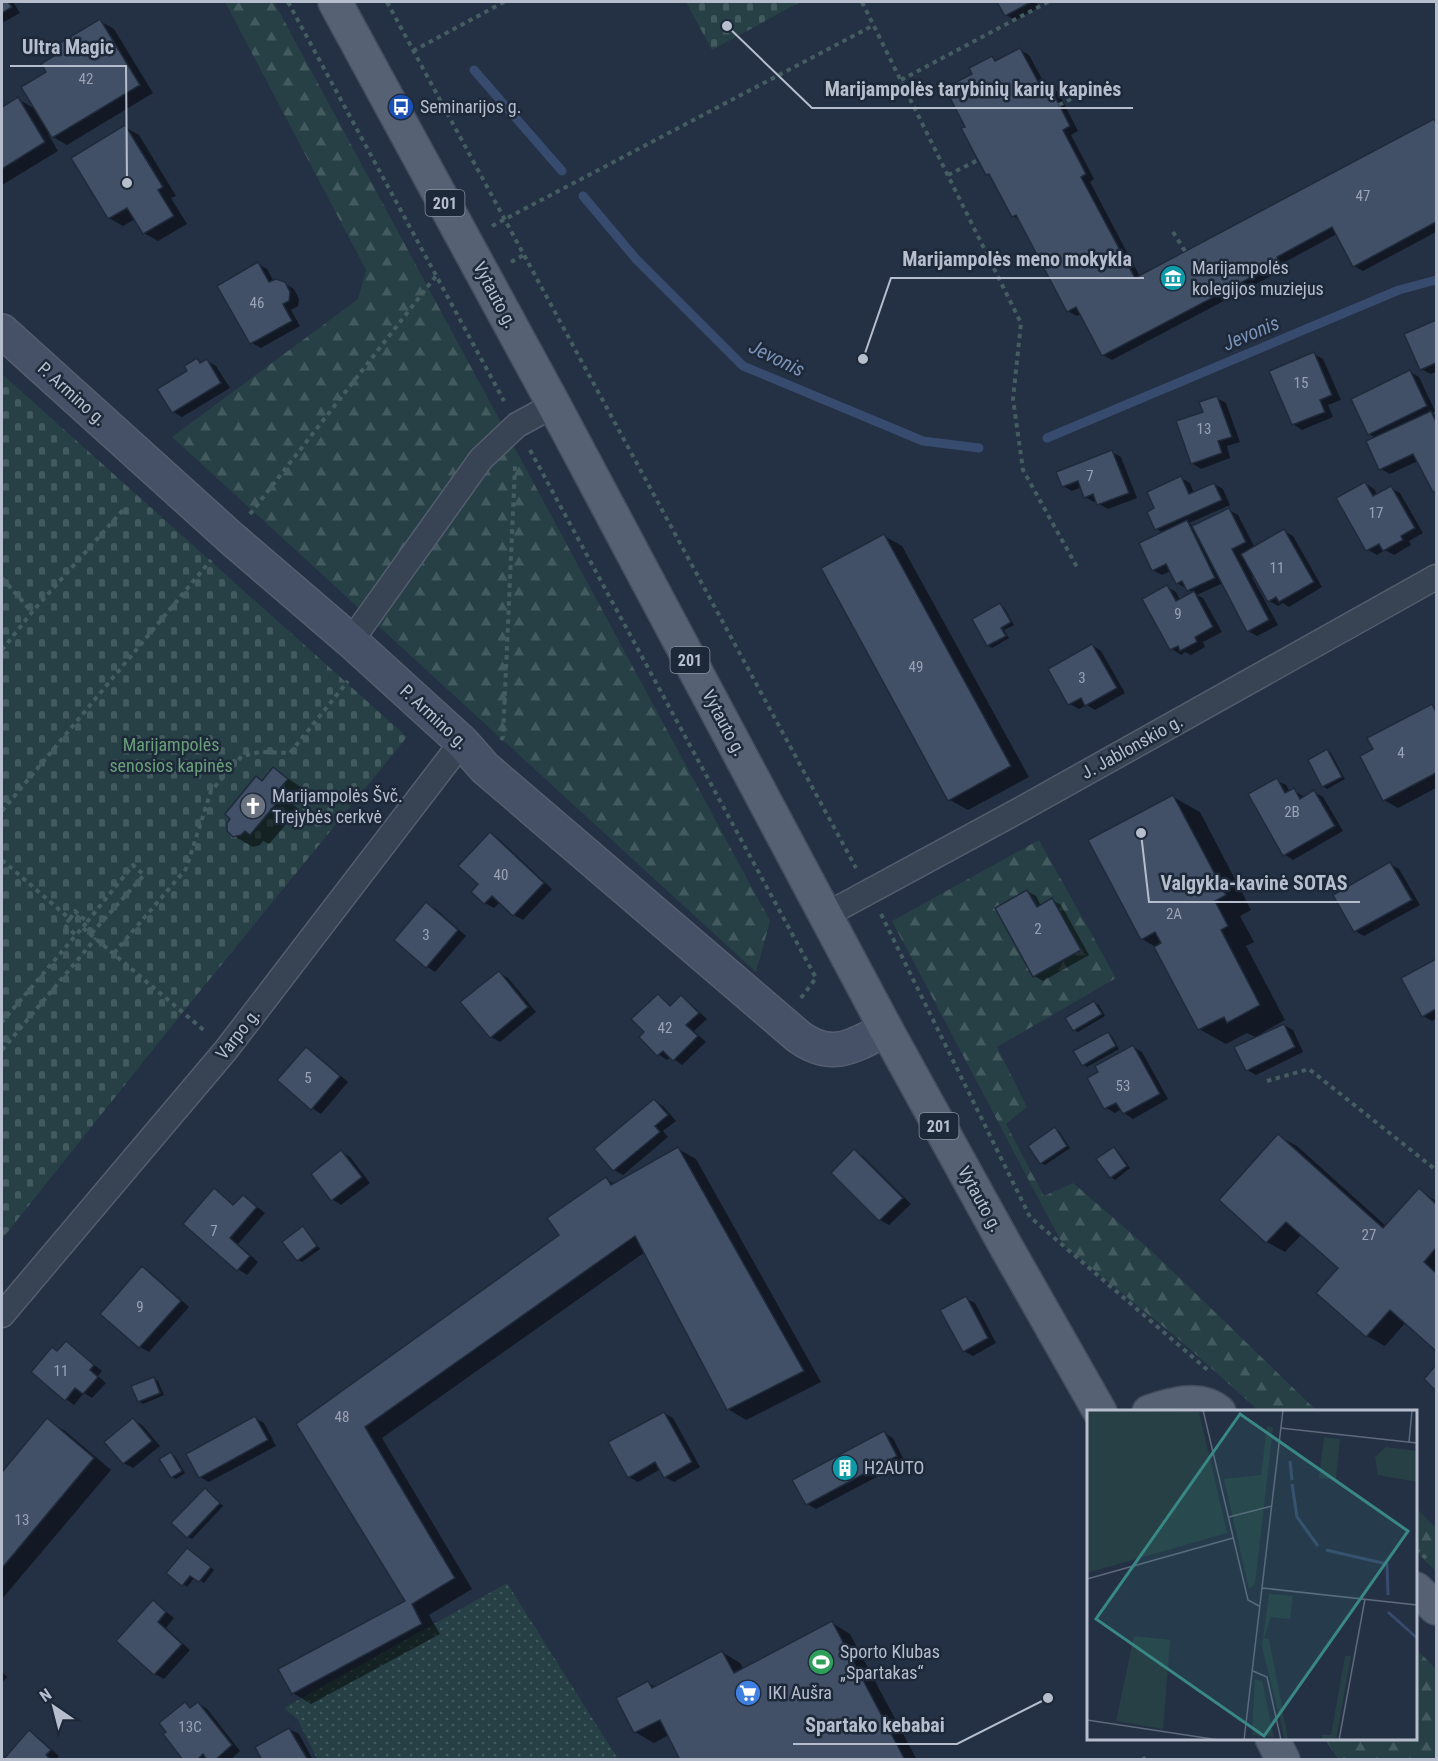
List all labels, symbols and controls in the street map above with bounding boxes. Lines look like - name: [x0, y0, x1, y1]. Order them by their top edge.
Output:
- callout: Ultra Magic: [10, 28, 126, 66]
- text: Ultra Magic: [22, 35, 114, 59]
- house number: 42: [79, 70, 93, 88]
- callout: Marijampolės tarybinių karių kapinės: [812, 70, 1133, 108]
- text: Marijampolės tarybinių karių kapinės: [825, 77, 1121, 101]
- bus stop icon: Seminarijos g.: [386, 92, 416, 122]
- place label: Seminarijos g.: [420, 96, 521, 117]
- house number: 47: [1356, 187, 1370, 205]
- road number: 201: [426, 190, 464, 216]
- callout: Marijampolės meno mokykla: [891, 240, 1144, 278]
- text: Marijampolės meno mokykla: [902, 247, 1132, 271]
- place label: Marijampolės kolegijos muziejus: [1192, 257, 1324, 299]
- street label: Vytauto g.: [469, 258, 522, 332]
- museum icon: Marijampolės kolegijos muziejus: [1158, 263, 1188, 293]
- house number: 46: [250, 294, 264, 312]
- water label: Jevonis: [1219, 310, 1283, 356]
- water label: Jevonis: [745, 334, 809, 382]
- street label: P. Armino g.: [34, 357, 111, 430]
- house number: 15: [1294, 374, 1308, 392]
- house number: 13: [1197, 420, 1211, 438]
- house number: 7: [1086, 467, 1094, 485]
- house number: 17: [1369, 504, 1383, 522]
- house number: 11: [1270, 559, 1284, 577]
- house number: 9: [1174, 605, 1182, 623]
- road number: 201: [670, 647, 710, 673]
- house number: 49: [909, 658, 923, 676]
- house number: 3: [1078, 669, 1086, 687]
- street label: P. Armino g.: [396, 680, 473, 753]
- street label: Vytauto g.: [698, 686, 751, 760]
- street label: J. Jablonskio g.: [1077, 710, 1186, 783]
- park label: Marijampolės senosios kapinės: [109, 734, 233, 776]
- house number: 4: [1397, 744, 1405, 762]
- place label: Marijampolės Švč. Trejybės cerkvė: [272, 785, 403, 827]
- church icon: Marijampolės Švč. Trejybės cerkvė: [238, 791, 268, 821]
- house number: 2B: [1284, 803, 1300, 821]
- callout: Valgykla-kavinė SOTAS: [1149, 864, 1360, 902]
- house number: 40: [494, 866, 508, 884]
- text: Valgykla-kavinė SOTAS: [1160, 871, 1348, 895]
- house number: 2A: [1166, 905, 1182, 923]
- house number: 2: [1034, 920, 1042, 938]
- house number: 3: [422, 926, 430, 944]
- street label: Varpo g.: [211, 1004, 264, 1064]
- house number: 42: [658, 1019, 672, 1037]
- house number: 5: [304, 1069, 312, 1087]
- house number: 53: [1116, 1077, 1130, 1095]
- road number: 201: [920, 1113, 958, 1139]
- street label: Vytauto g.: [954, 1162, 1007, 1235]
- house number: 7: [210, 1222, 218, 1240]
- house number: 27: [1362, 1226, 1376, 1244]
- house number: 9: [136, 1298, 144, 1316]
- house number: 11: [54, 1362, 68, 1380]
- house number: 48: [335, 1408, 349, 1426]
- inset map: [1087, 1410, 1417, 1740]
- building icon: H2AUTO: [830, 1453, 860, 1483]
- place label: H2AUTO: [864, 1457, 924, 1478]
- house number: 13: [15, 1511, 29, 1529]
- place label: Sporto Klubas „Spartakas“: [840, 1641, 940, 1683]
- sports icon: Sporto Klubas „Spartakas“: [806, 1647, 836, 1677]
- north arrow: [24, 1677, 84, 1737]
- supermarket icon: IKI Aušra: [733, 1678, 763, 1708]
- place label: IKI Aušra: [768, 1682, 832, 1703]
- text: N: [36, 1685, 55, 1706]
- callout: Spartako kebabai: [793, 1706, 957, 1744]
- text: Spartako kebabai: [805, 1713, 945, 1737]
- house number: 13C: [178, 1718, 202, 1736]

